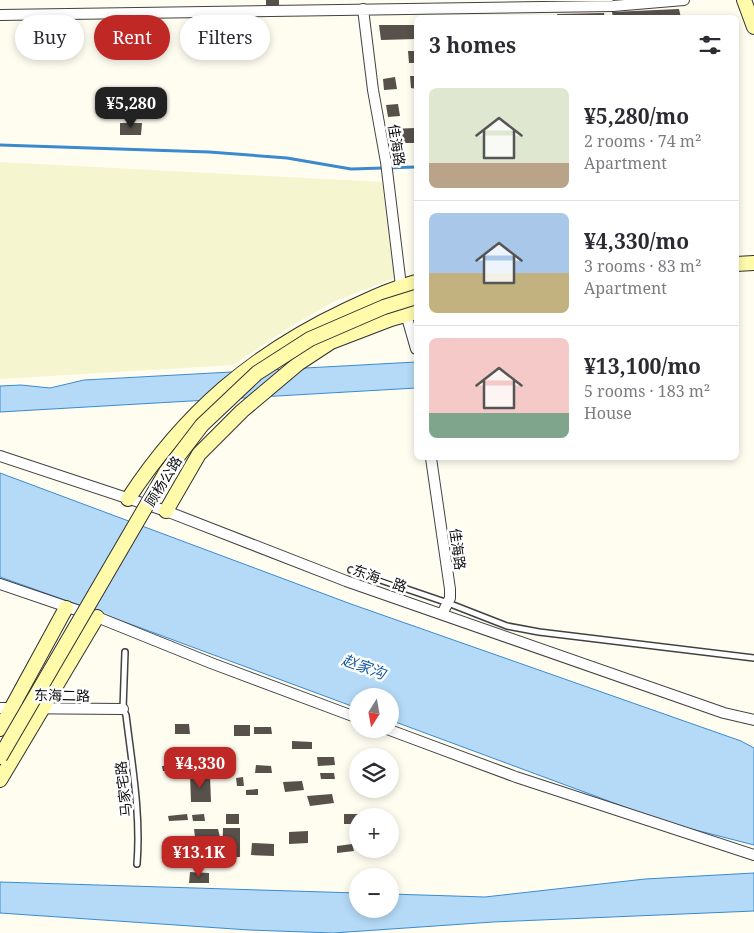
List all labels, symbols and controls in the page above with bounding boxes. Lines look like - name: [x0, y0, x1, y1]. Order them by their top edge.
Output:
- chip: Buy: [15, 15, 84, 60]
- chip: Rent: [94, 15, 170, 60]
- chip: Filters: [180, 15, 270, 60]
- text: 3 homes: [429, 31, 516, 59]
- icon: filters: [696, 31, 724, 59]
- pin: ¥5,280: [90, 86, 172, 129]
- text: ¥5,280: [106, 92, 156, 114]
- text: ¥5,280/mo: [584, 102, 689, 130]
- icon: home: [469, 108, 529, 168]
- street label: 佳海路: [384, 123, 410, 167]
- text: 2 rooms · 74 m²: [584, 130, 701, 152]
- text: Apartment: [584, 152, 667, 174]
- text: ¥4,330/mo: [584, 227, 689, 255]
- icon: home: [469, 233, 529, 293]
- text: 3 rooms · 83 m²: [584, 255, 701, 277]
- text: Apartment: [584, 277, 667, 299]
- text: ¥13,100/mo: [584, 352, 701, 380]
- icon: home: [469, 358, 529, 418]
- text: 5 rooms · 183 m²: [584, 380, 710, 402]
- text: House: [584, 402, 632, 424]
- street label: 顾杨公路: [140, 452, 186, 510]
- street label: 佳海路: [446, 527, 470, 571]
- street label: 东海一路: [350, 560, 410, 596]
- water label: 赵家沟: [339, 649, 390, 684]
- street label: 东海二路: [34, 685, 90, 705]
- north arrow: [349, 688, 399, 738]
- map controls: [349, 688, 399, 918]
- pin: ¥4,330: [159, 746, 241, 789]
- button: layers: [349, 748, 399, 798]
- text: ¥4,330: [175, 752, 225, 774]
- street label: 马家宅路: [111, 760, 135, 818]
- button: +: [349, 808, 399, 858]
- pin: ¥13.1K: [158, 836, 240, 878]
- text: ¥13.1K: [173, 841, 225, 863]
- button: −: [349, 868, 399, 918]

